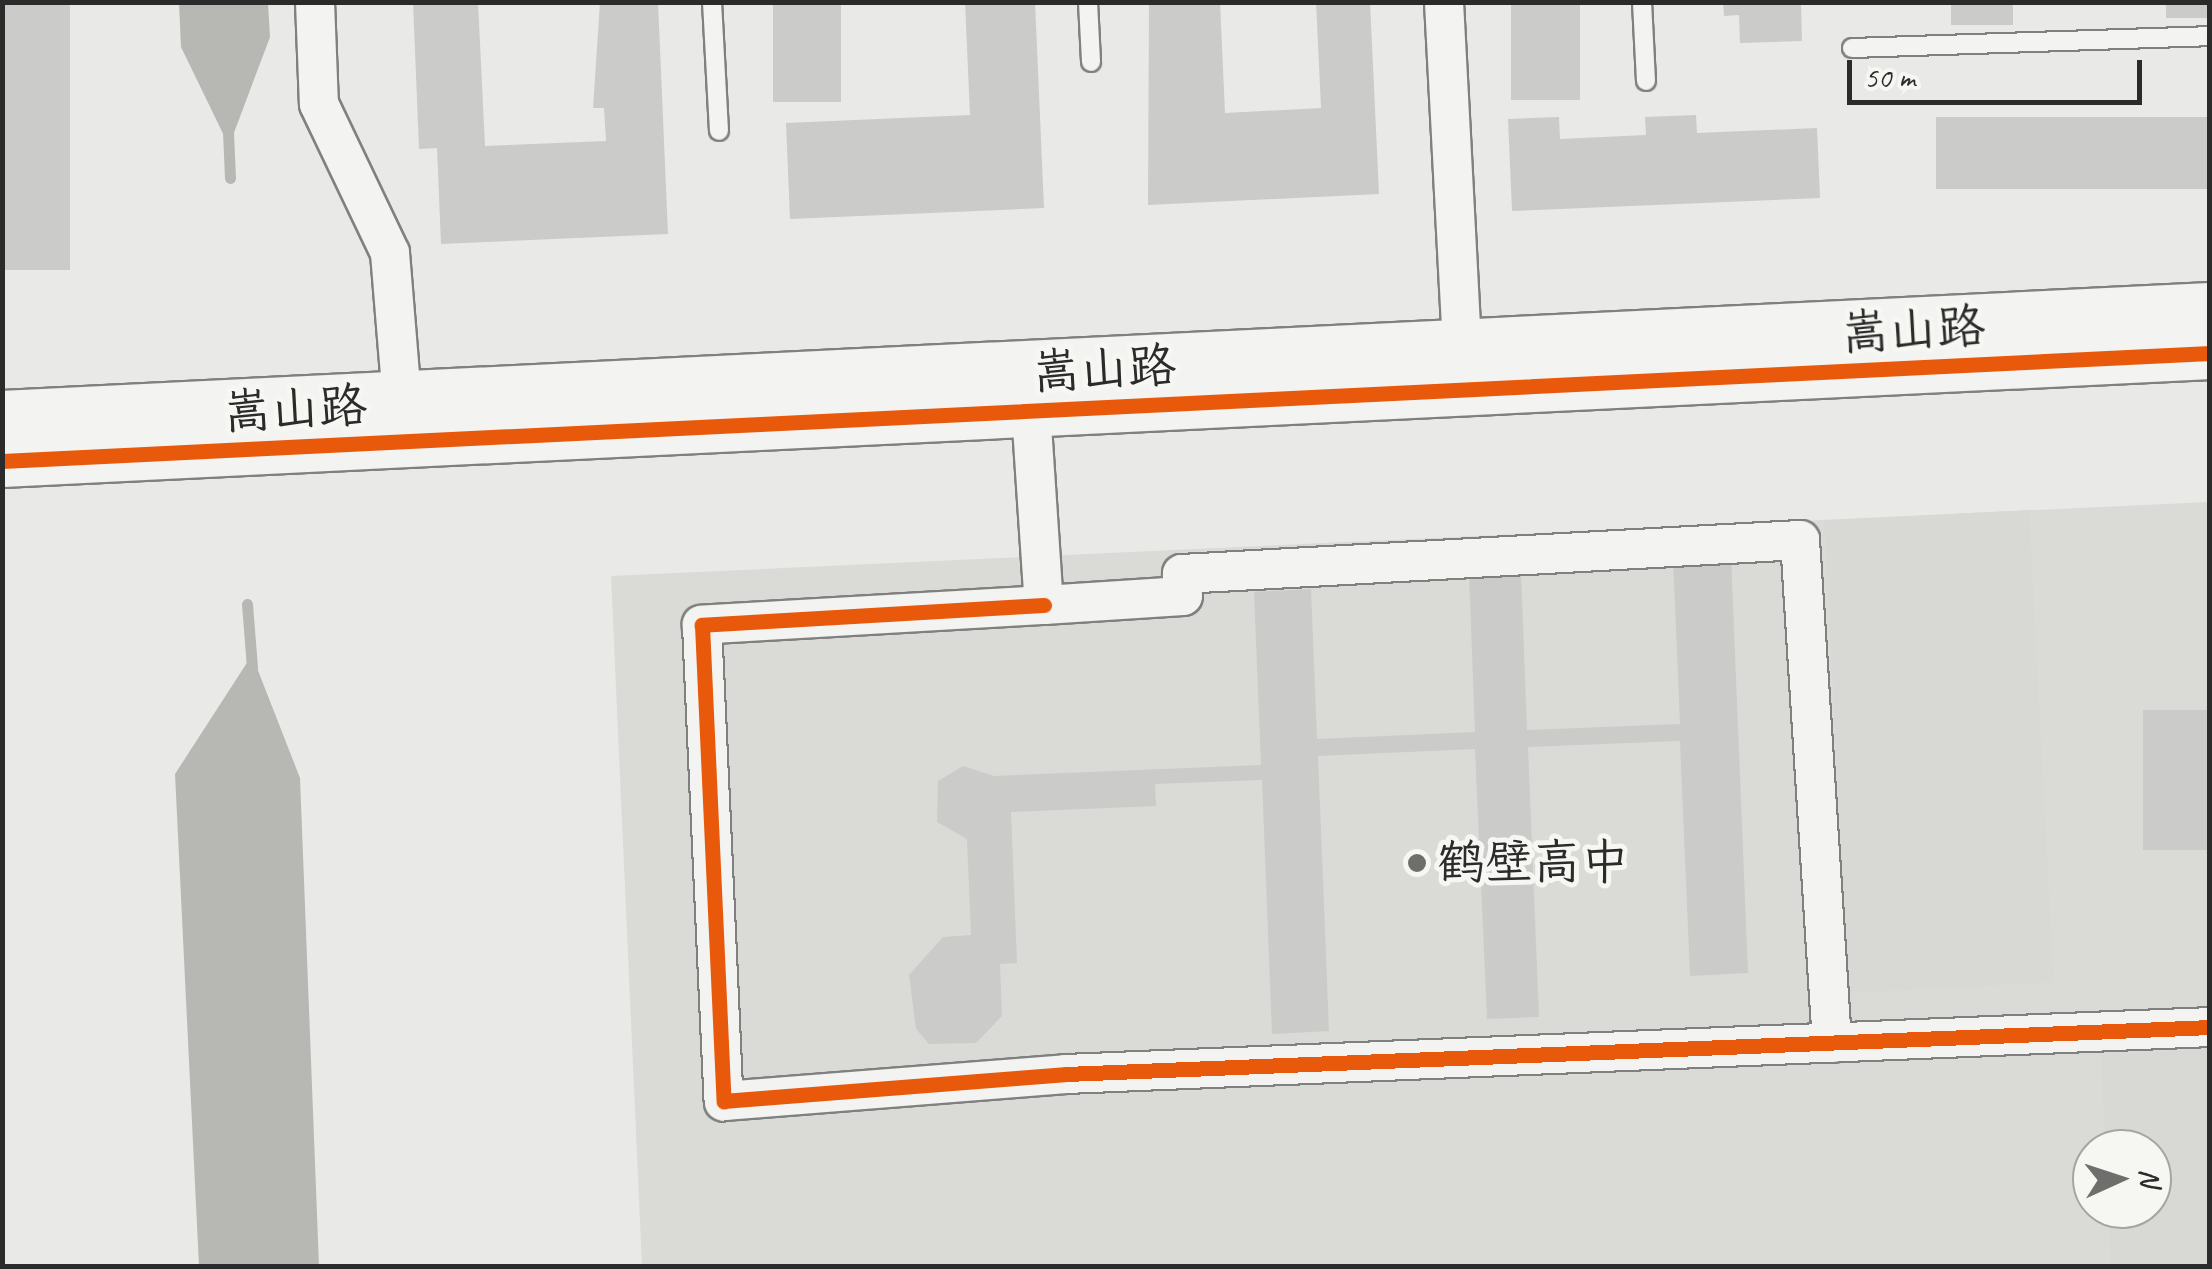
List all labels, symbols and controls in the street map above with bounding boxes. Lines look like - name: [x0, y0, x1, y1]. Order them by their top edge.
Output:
- scale bar: [1852, 40, 2147, 102]
- text: 50 m: [1864, 58, 1915, 96]
- street label: 嵩山路: [1840, 297, 1986, 363]
- street label: 嵩山路: [1031, 336, 1177, 402]
- street label: 嵩山路: [222, 376, 368, 442]
- place label: 鹤壁高中: [1437, 834, 1629, 892]
- marker: 鹤壁高中: [1406, 852, 1428, 874]
- north arrow: [2072, 1129, 2172, 1229]
- text: N: [2133, 1168, 2168, 1187]

